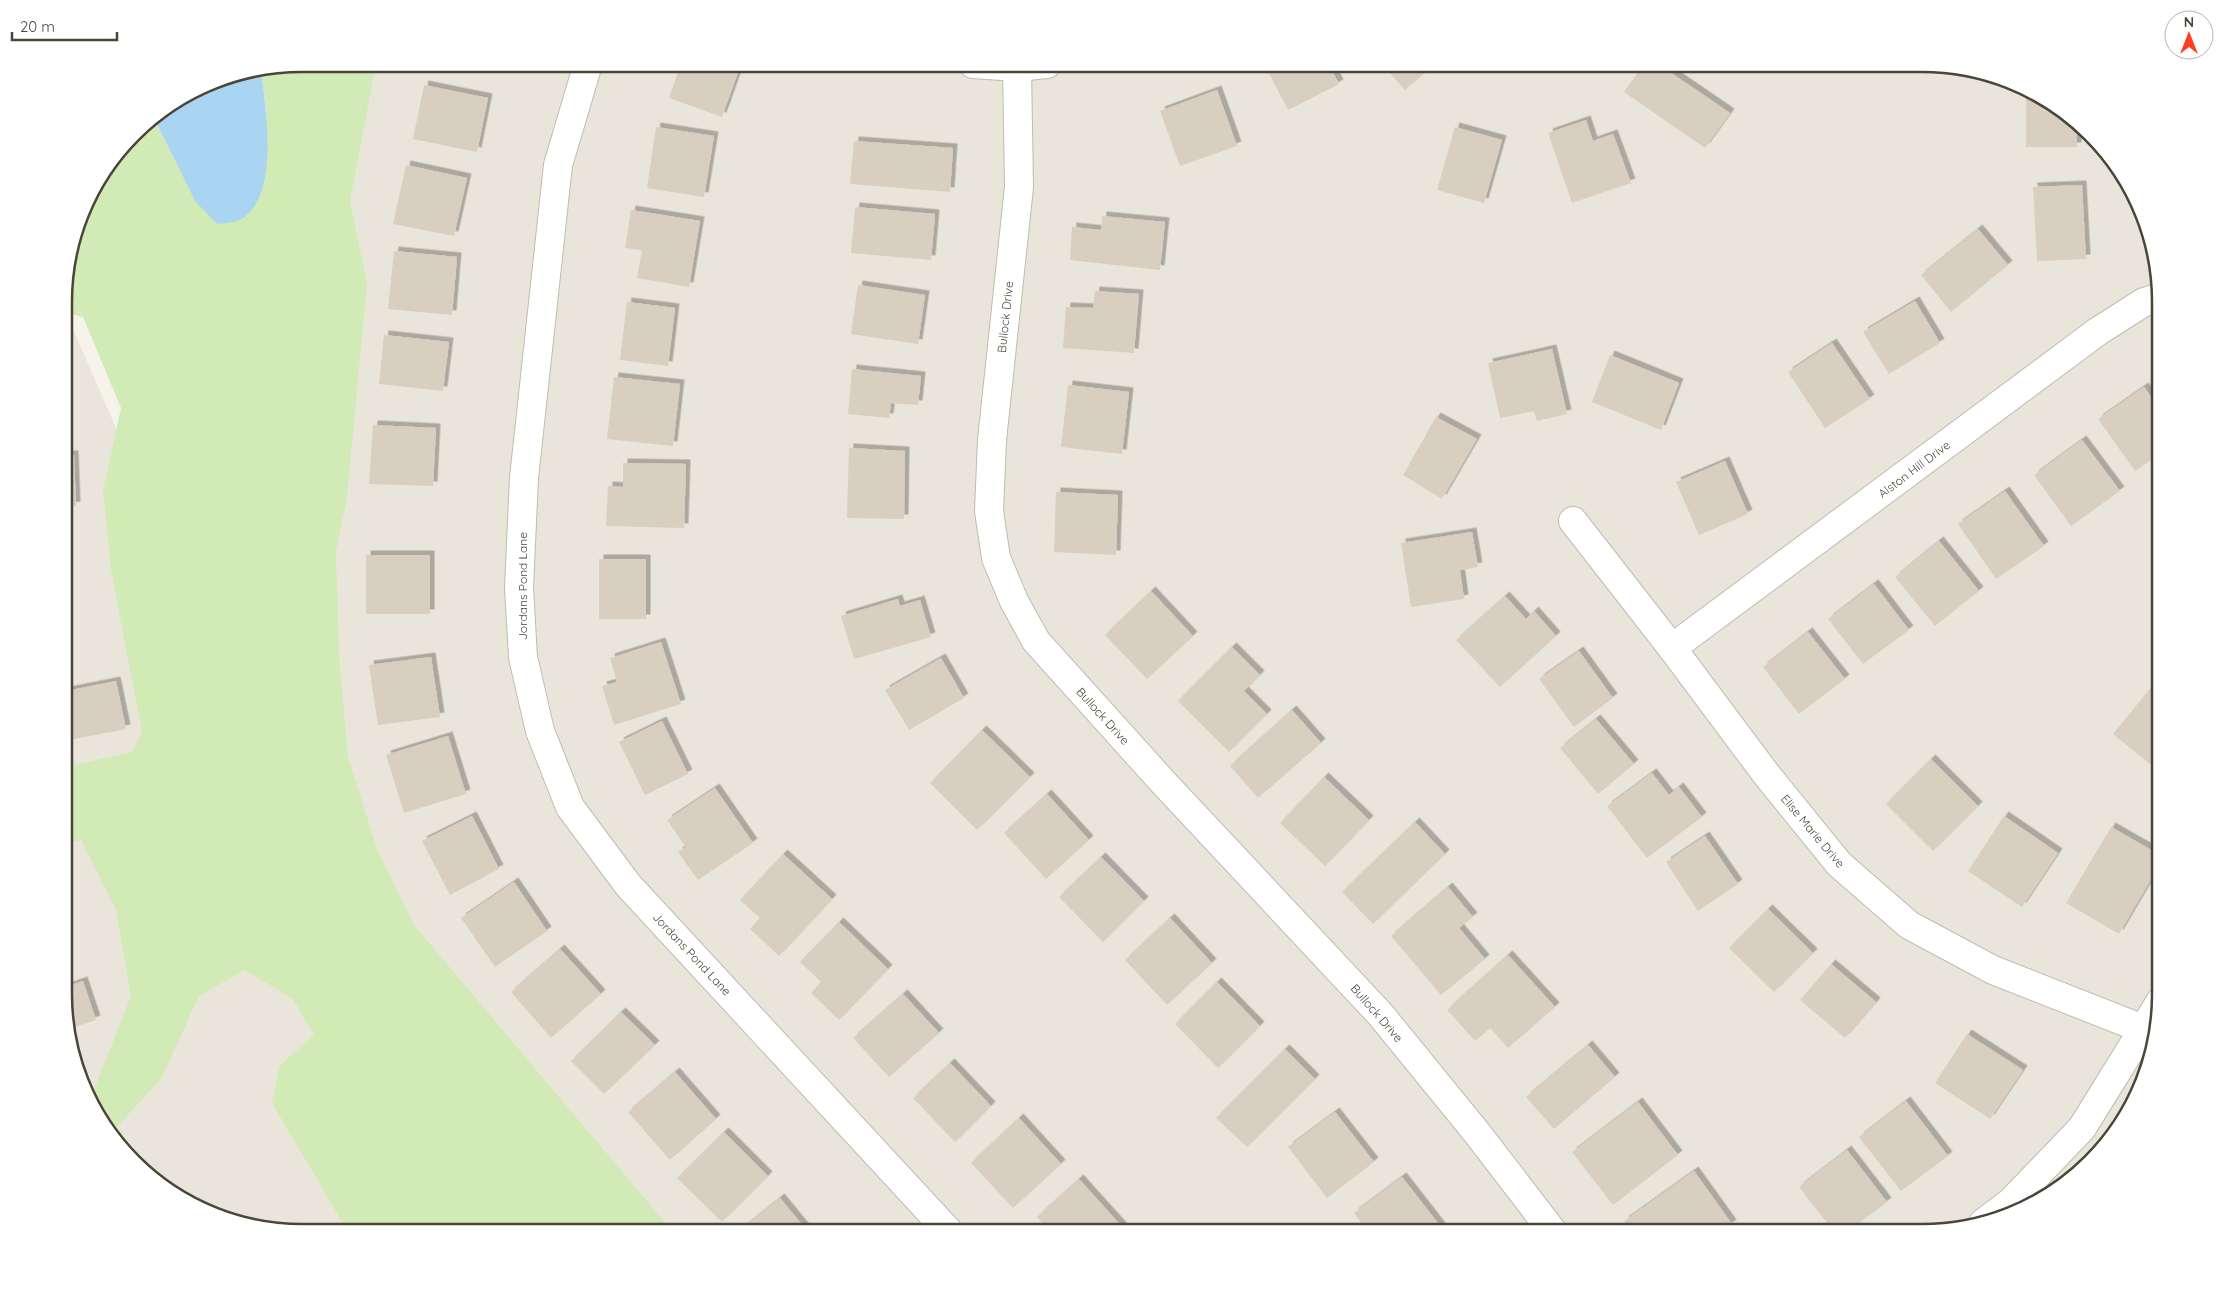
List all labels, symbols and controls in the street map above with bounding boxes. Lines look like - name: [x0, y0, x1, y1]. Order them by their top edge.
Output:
- scale bar: [12, 10, 118, 42]
- north arrow: [2164, 10, 2214, 60]
- text: N: [2184, 13, 2194, 31]
- text: 20 m: [20, 17, 55, 36]
- street label: Bullock Drive: [994, 280, 1016, 354]
- street label: Alston Hill Drive: [1875, 437, 1953, 501]
- street label: Jordans Pond Lane: [515, 532, 530, 640]
- street label: Bullock Drive: [1073, 684, 1133, 748]
- street label: Elise Marie Drive: [1778, 791, 1848, 871]
- street label: Jordans Pond Lane: [650, 909, 734, 999]
- street label: Bullock Drive: [1348, 981, 1406, 1045]

